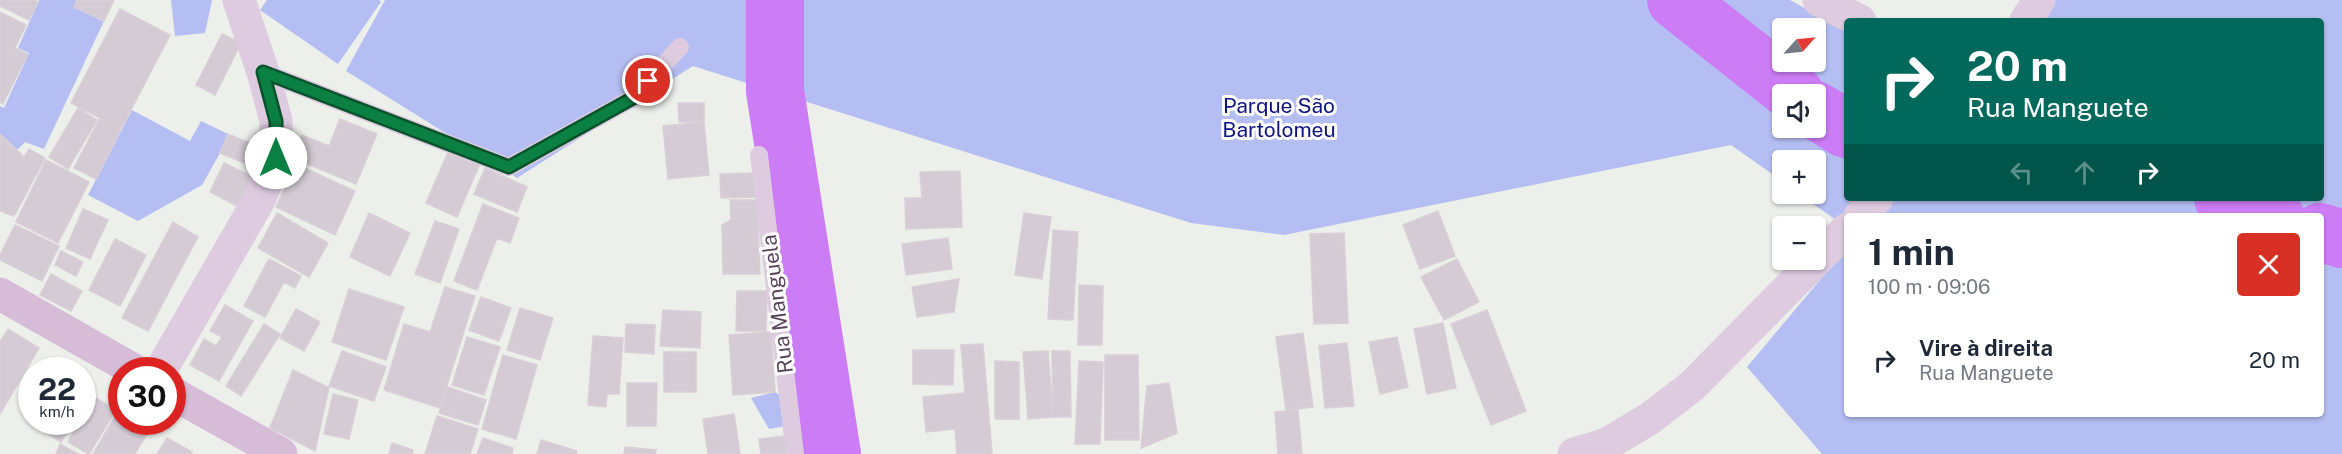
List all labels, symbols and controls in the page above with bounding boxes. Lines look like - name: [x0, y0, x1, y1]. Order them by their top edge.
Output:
- north arrow: [1772, 18, 1826, 72]
- map controls: [1772, 18, 1826, 270]
- text: 20 m: [1967, 41, 2068, 90]
- icon: right: [1868, 42, 1946, 120]
- pin: [622, 55, 673, 106]
- icon: arrive: [631, 64, 664, 97]
- button: sound: [1772, 84, 1826, 138]
- text: Rua Manguete: [1967, 91, 2149, 123]
- park label: Parque São Bartolomeu: [1222, 93, 1336, 142]
- position arrow: [244, 126, 308, 190]
- button: +: [1772, 150, 1826, 204]
- icon: left: [2005, 156, 2038, 189]
- icon: ahead: [2068, 156, 2101, 189]
- icon: right: [2131, 156, 2164, 189]
- button: −: [1772, 216, 1826, 270]
- text: 1 min: [1868, 231, 1955, 273]
- street label: Rua Manguela: [756, 233, 798, 375]
- button: close: [2237, 233, 2300, 296]
- text: 100 m · 09:06: [1868, 275, 1991, 299]
- text: Vire à direita: [1919, 335, 2053, 361]
- icon: right: [1868, 344, 1901, 377]
- text: 20 m: [2249, 347, 2300, 373]
- speed limit sign: 30: [108, 357, 186, 435]
- text: Rua Manguete: [1919, 361, 2054, 385]
- text: 22: [38, 371, 76, 407]
- text: km/h: [39, 403, 75, 420]

